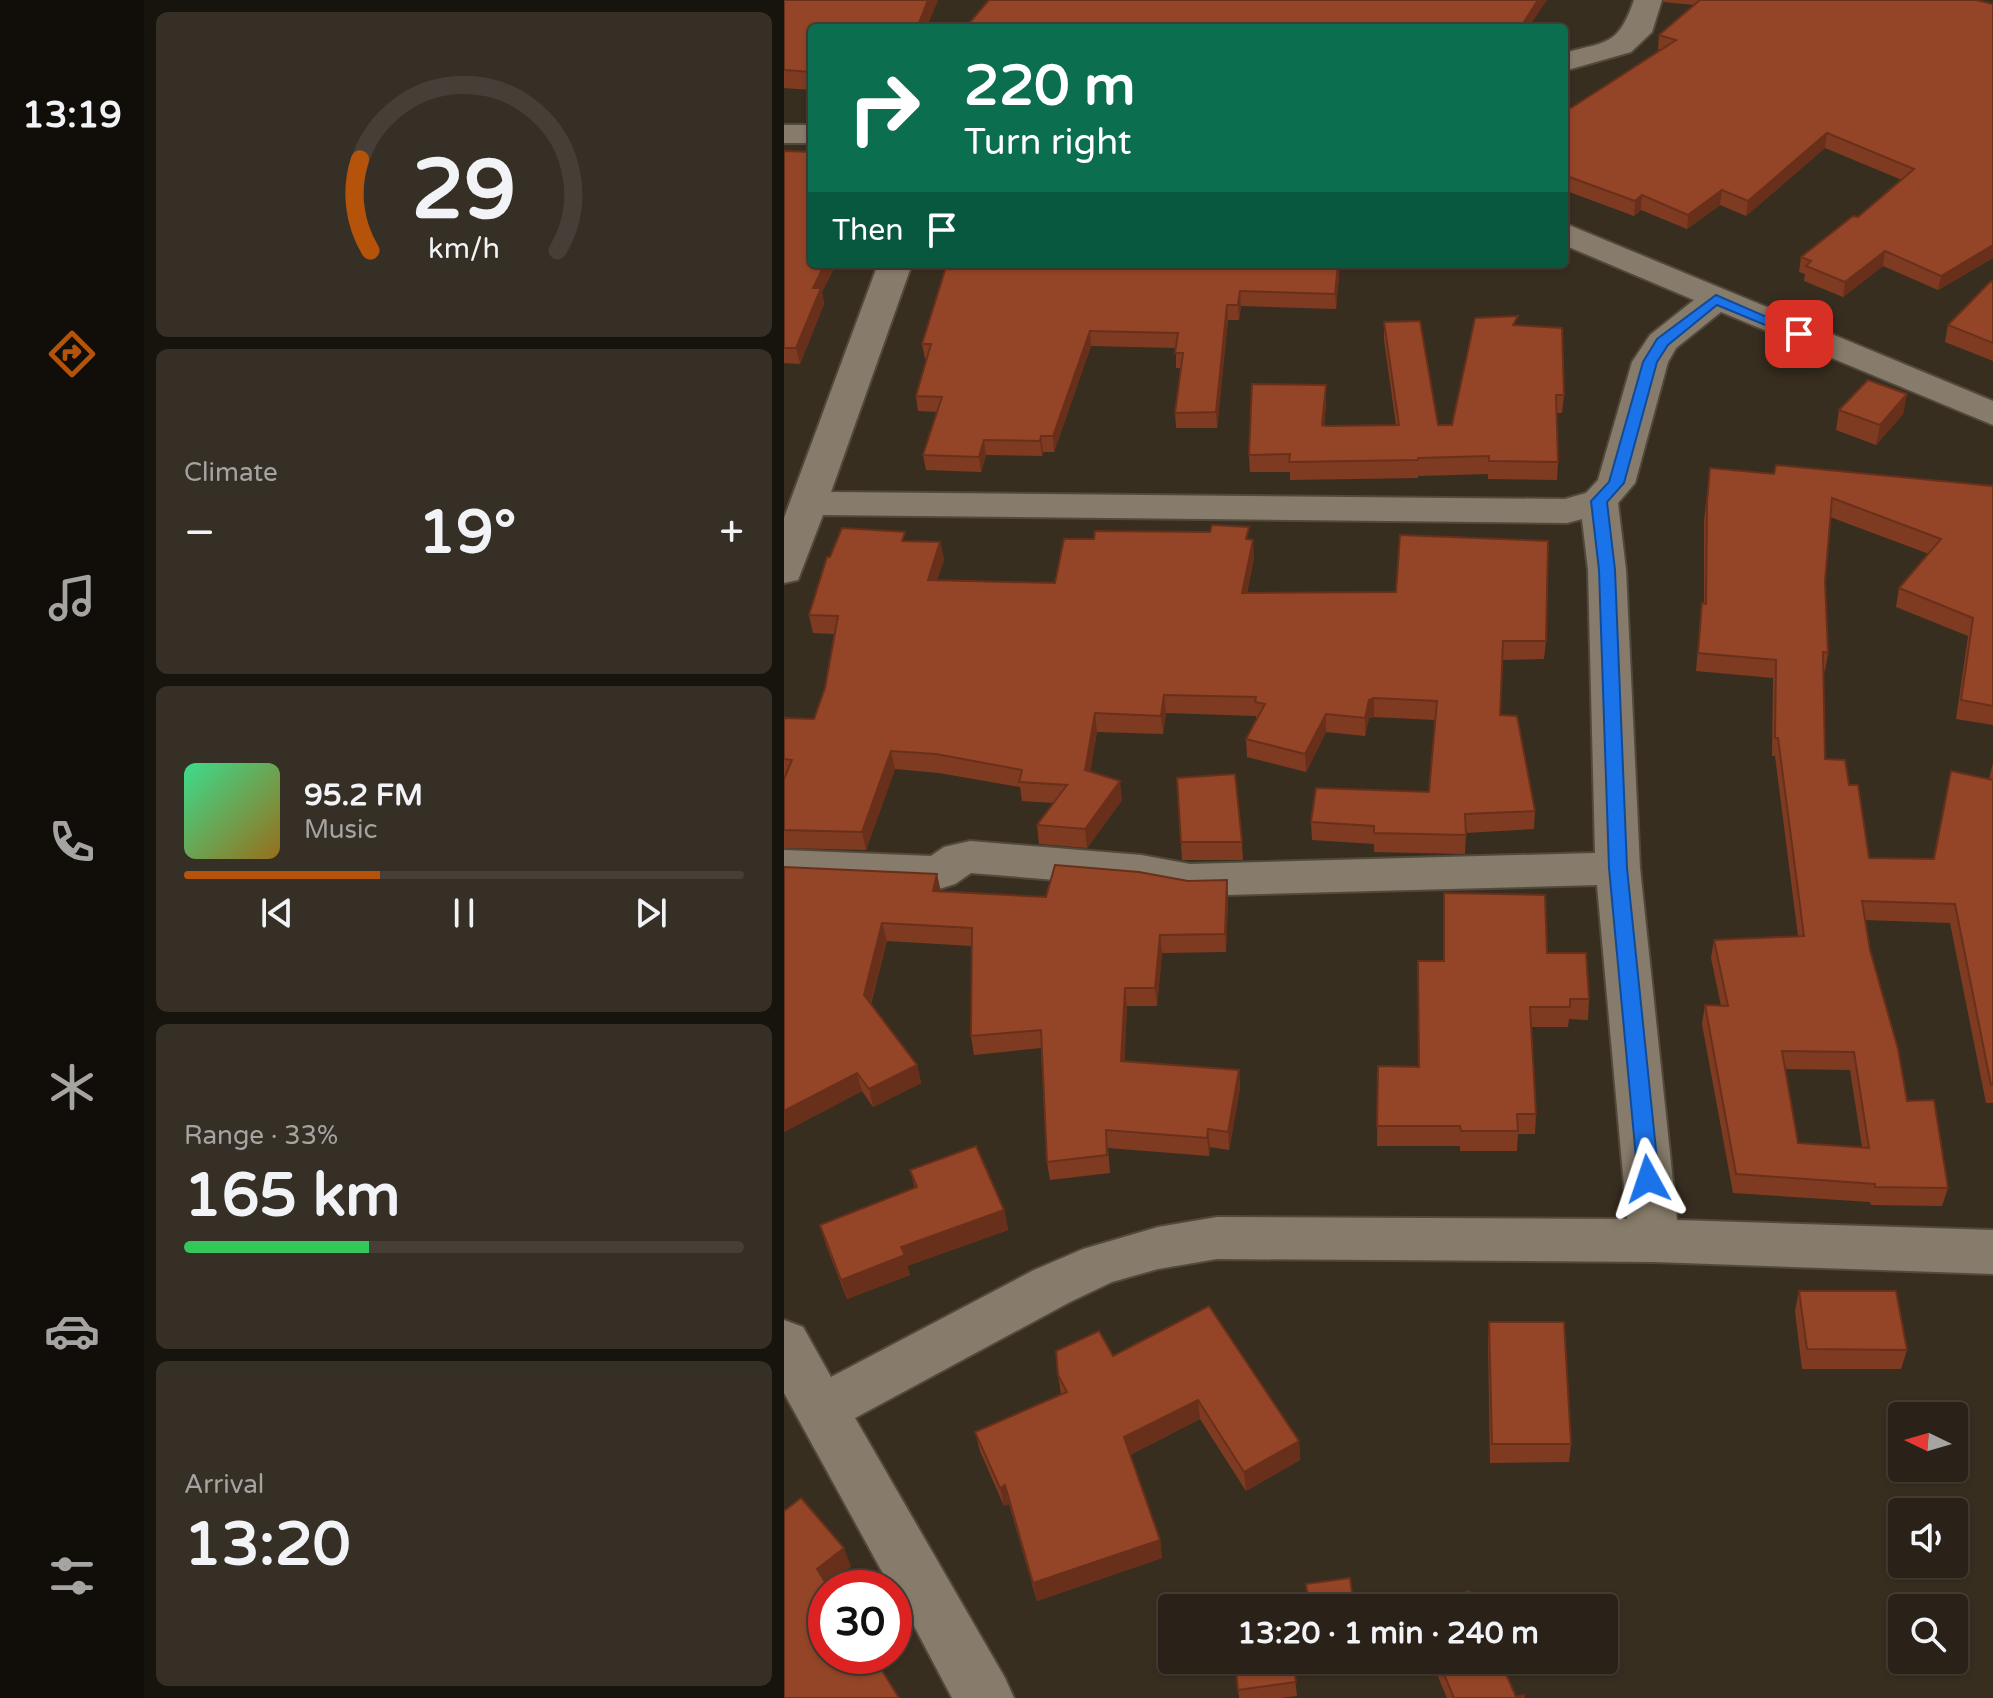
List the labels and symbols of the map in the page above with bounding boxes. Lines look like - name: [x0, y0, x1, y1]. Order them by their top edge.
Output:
- pin: [1765, 300, 1833, 368]
- position arrow: [1606, 1137, 1690, 1221]
- north arrow: [1888, 1402, 1968, 1482]
- speed limit sign: 30: [808, 1570, 912, 1674]

